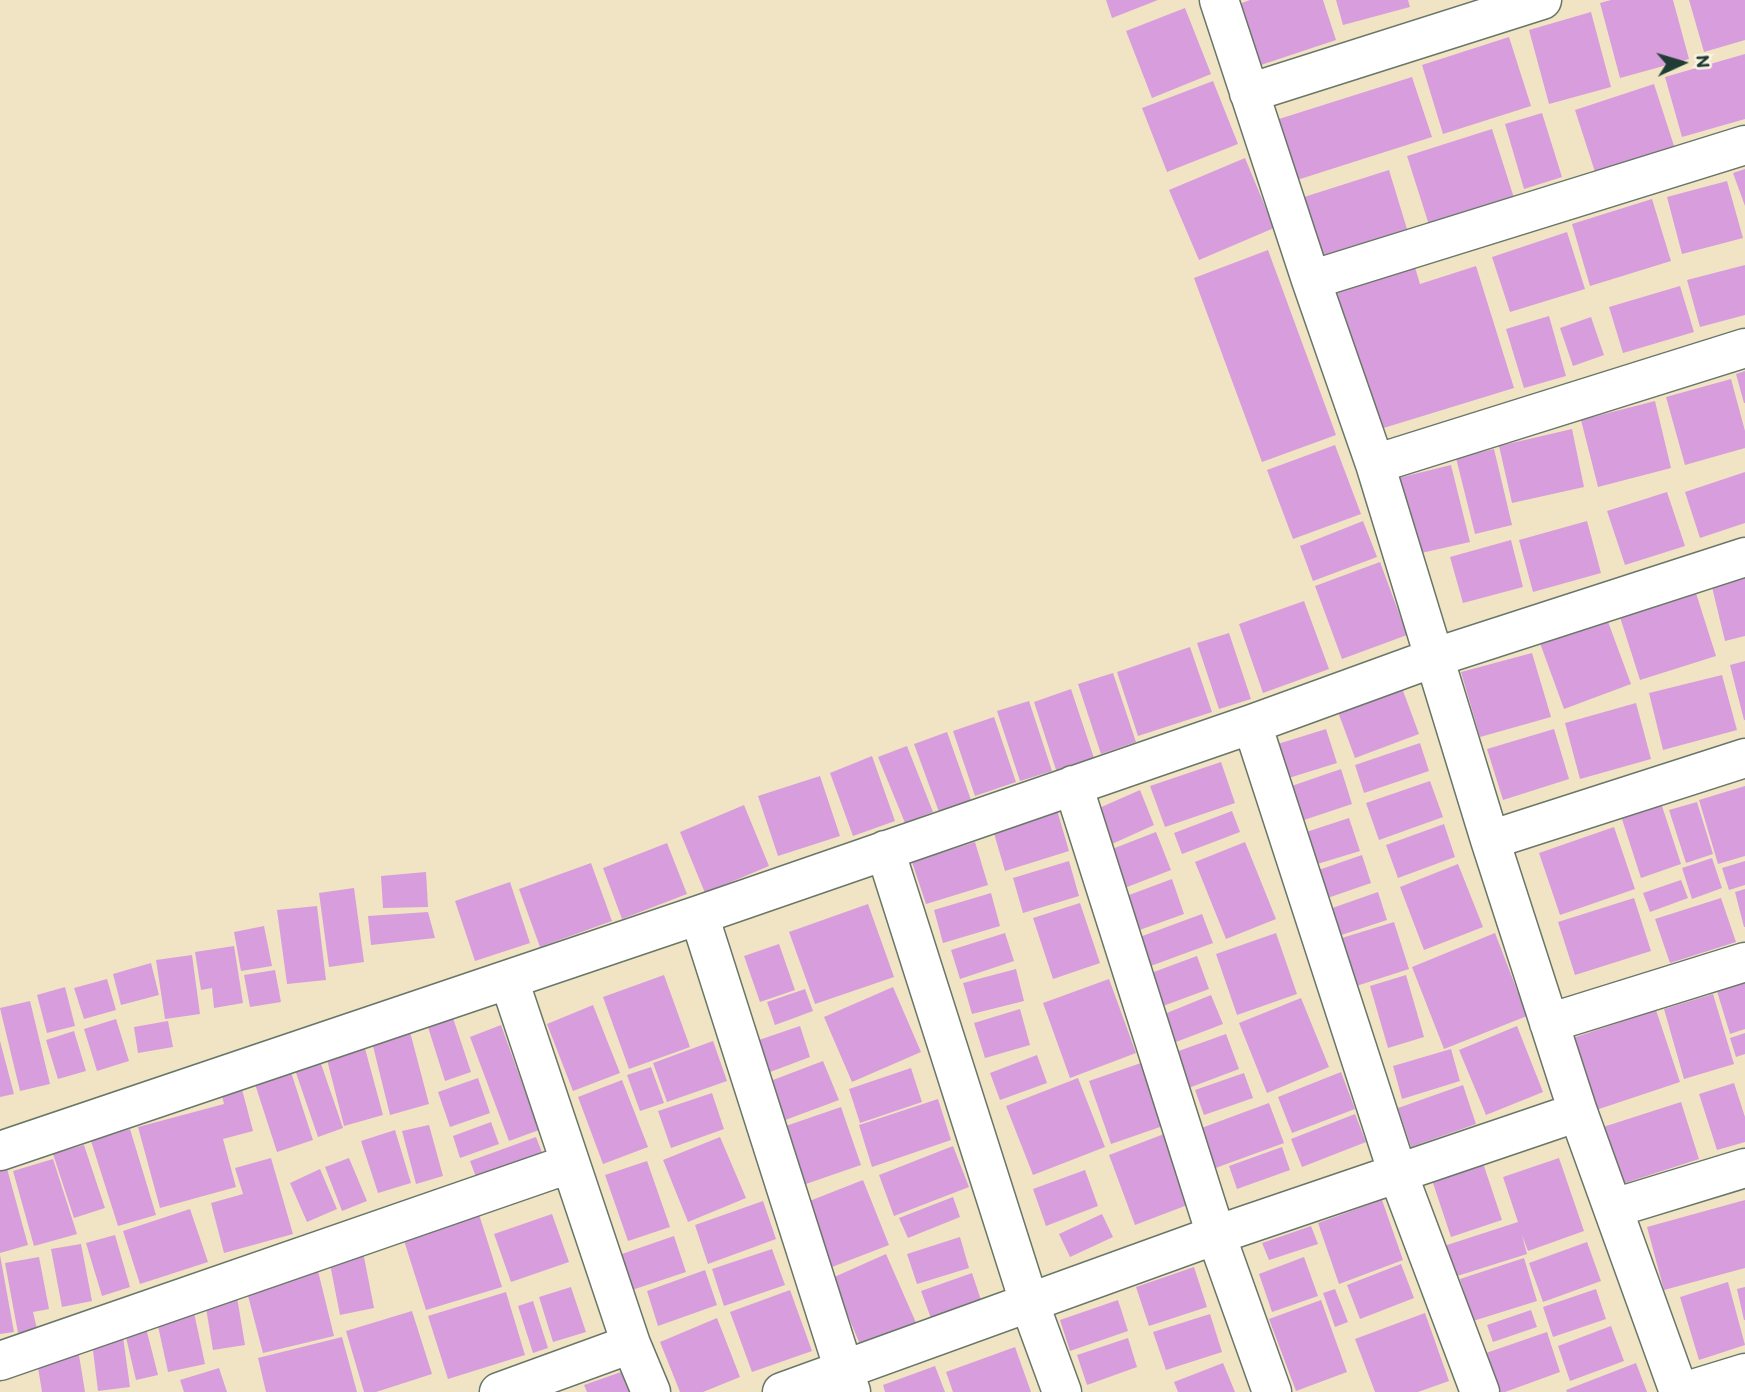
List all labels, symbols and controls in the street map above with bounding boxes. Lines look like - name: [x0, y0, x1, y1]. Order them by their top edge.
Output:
- north arrow: [1647, 28, 1717, 98]
- text: N: [1692, 54, 1715, 69]

